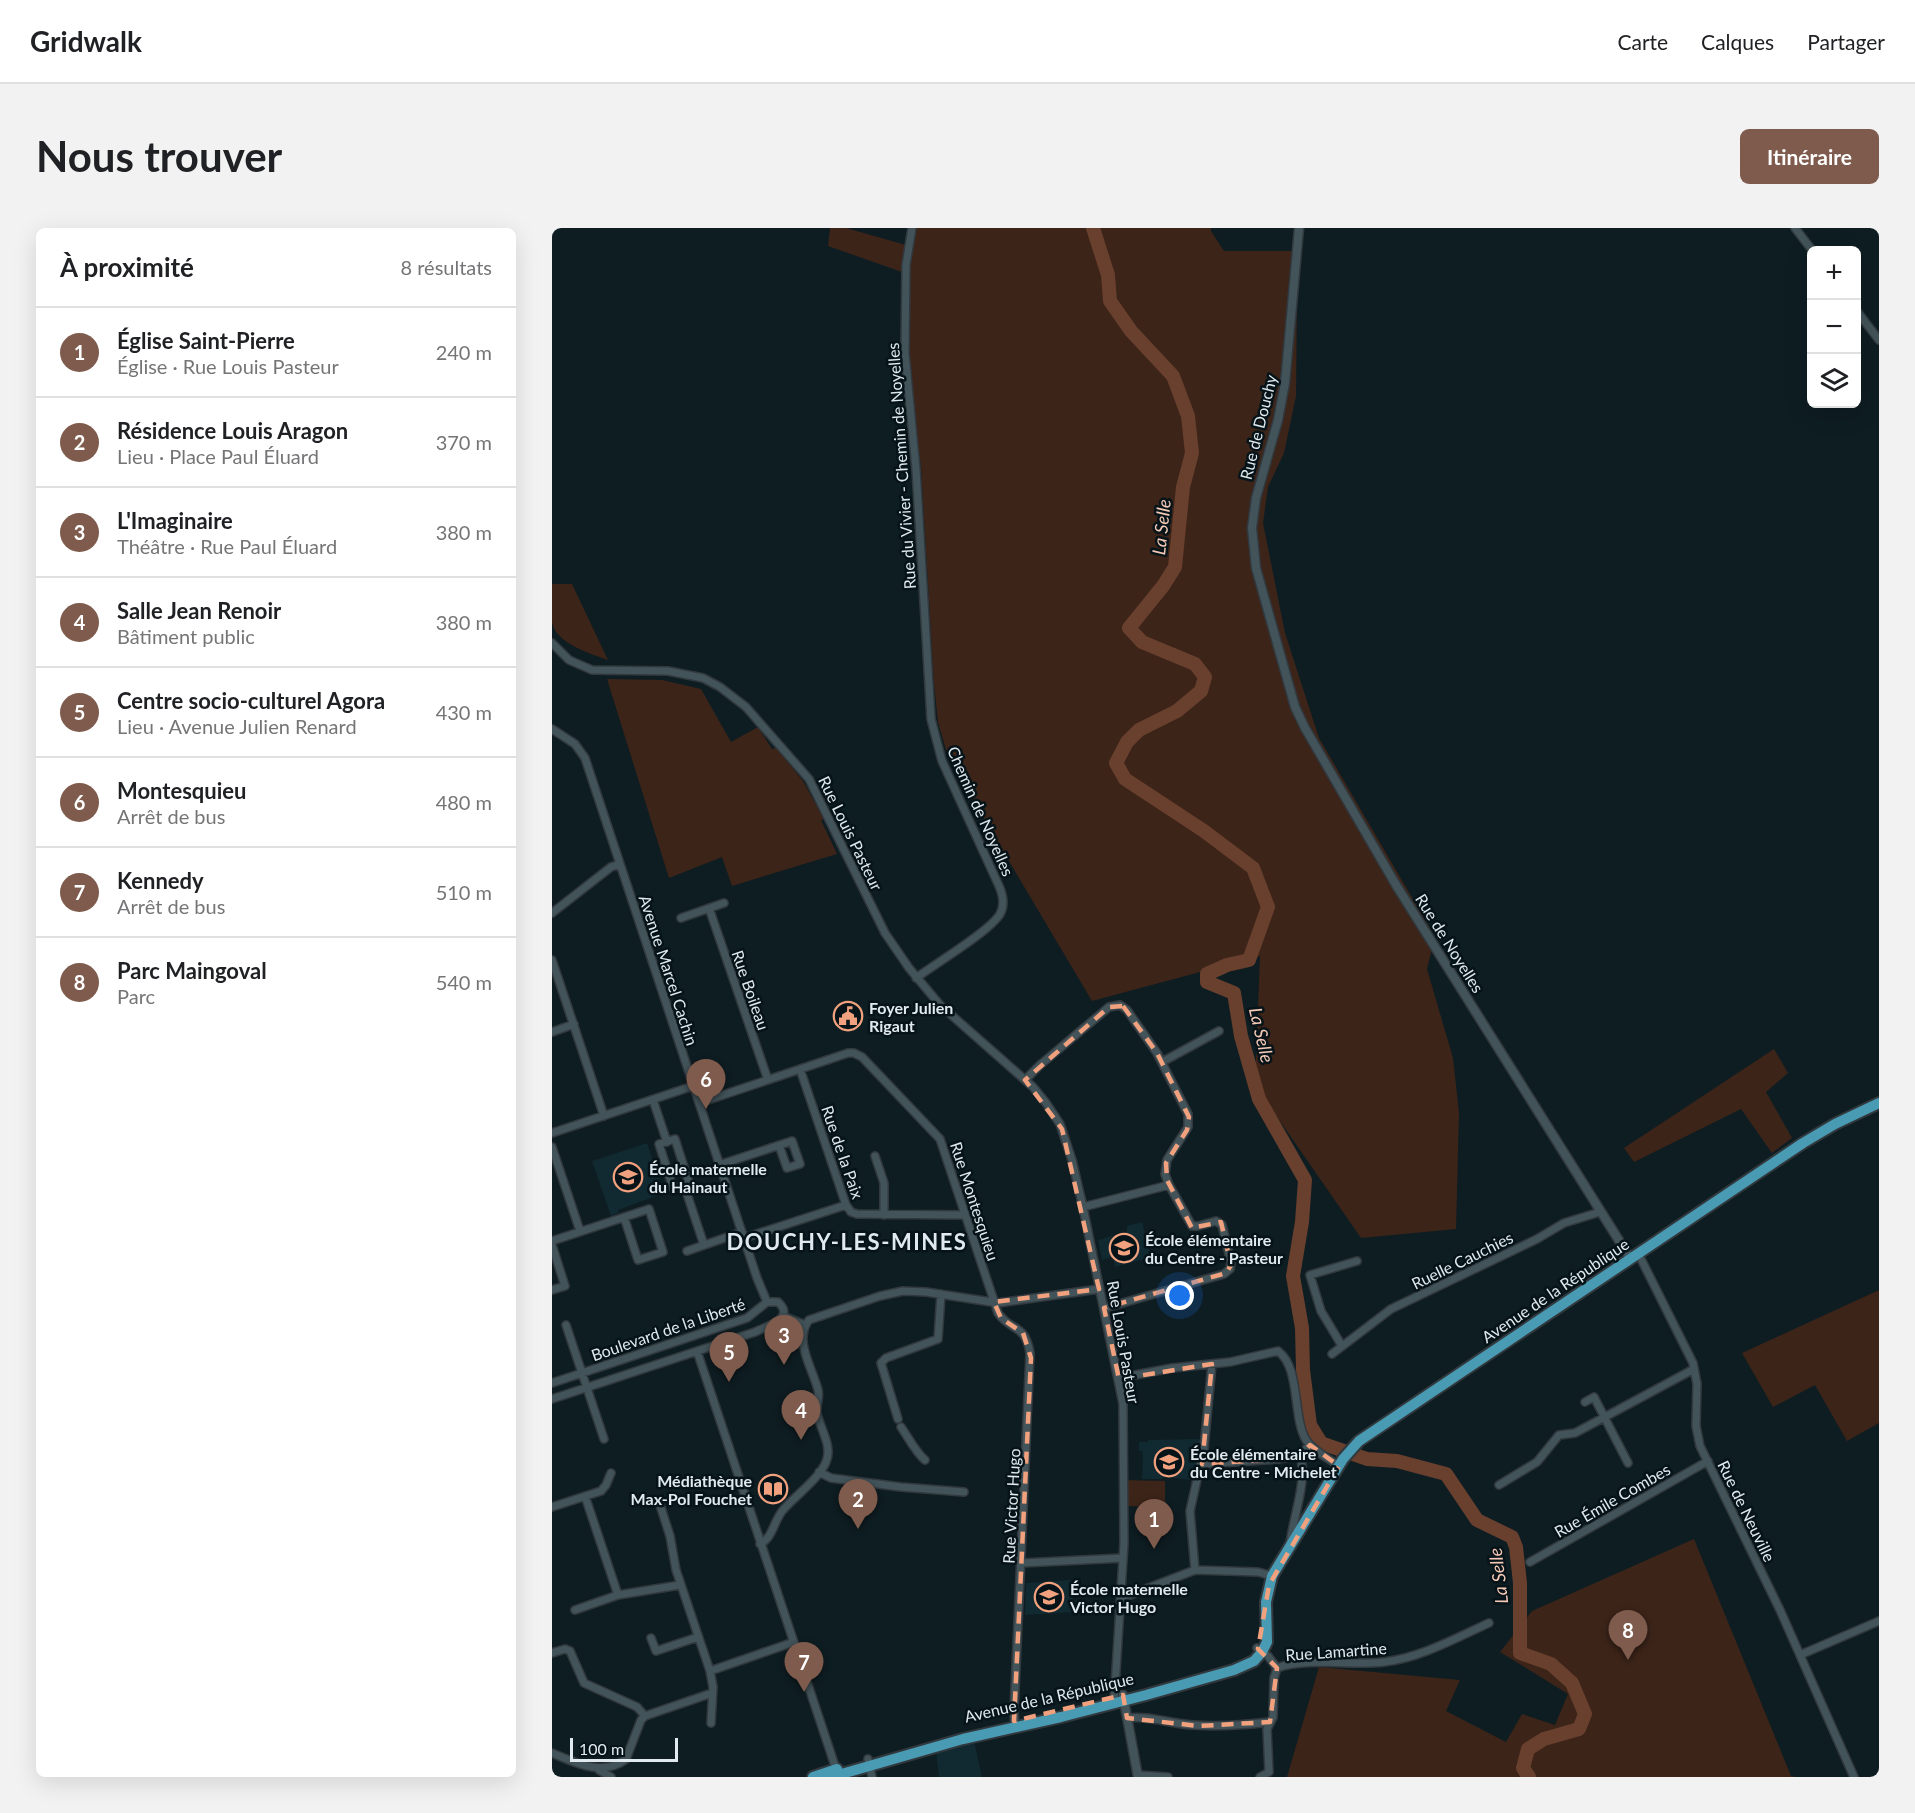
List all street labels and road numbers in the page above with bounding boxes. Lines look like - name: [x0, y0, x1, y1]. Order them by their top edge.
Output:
- street label: Rue du Vivier - Chemin de Noyelles: [883, 342, 919, 590]
- street label: Rue de Douchy: [1236, 372, 1280, 481]
- street label: Chemin de Noyelles: [944, 743, 1018, 879]
- street label: Rue Louis Pasteur: [815, 773, 887, 893]
- street label: Rue de Noyelles: [1412, 890, 1488, 996]
- street label: Avenue Marcel Cachin: [636, 892, 702, 1048]
- street label: Rue Boileau: [728, 947, 774, 1033]
- street label: Rue de la Paix: [818, 1103, 868, 1201]
- street label: Rue Montesquieu: [947, 1139, 1003, 1263]
- street label: Ruelle Cauchies: [1408, 1227, 1516, 1293]
- street label: Avenue de la République: [1478, 1234, 1632, 1346]
- street label: Rue Louis Pasteur: [1104, 1279, 1144, 1405]
- street label: Boulevard de la Liberté: [588, 1294, 748, 1364]
- street label: Rue Victor Hugo: [998, 1448, 1024, 1564]
- street label: Rue de Neuville: [1714, 1457, 1780, 1565]
- street label: Rue Émile Combes: [1551, 1459, 1673, 1541]
- street label: Rue Lamartine: [1285, 1638, 1387, 1664]
- street label: Avenue de la République: [963, 1668, 1135, 1726]

